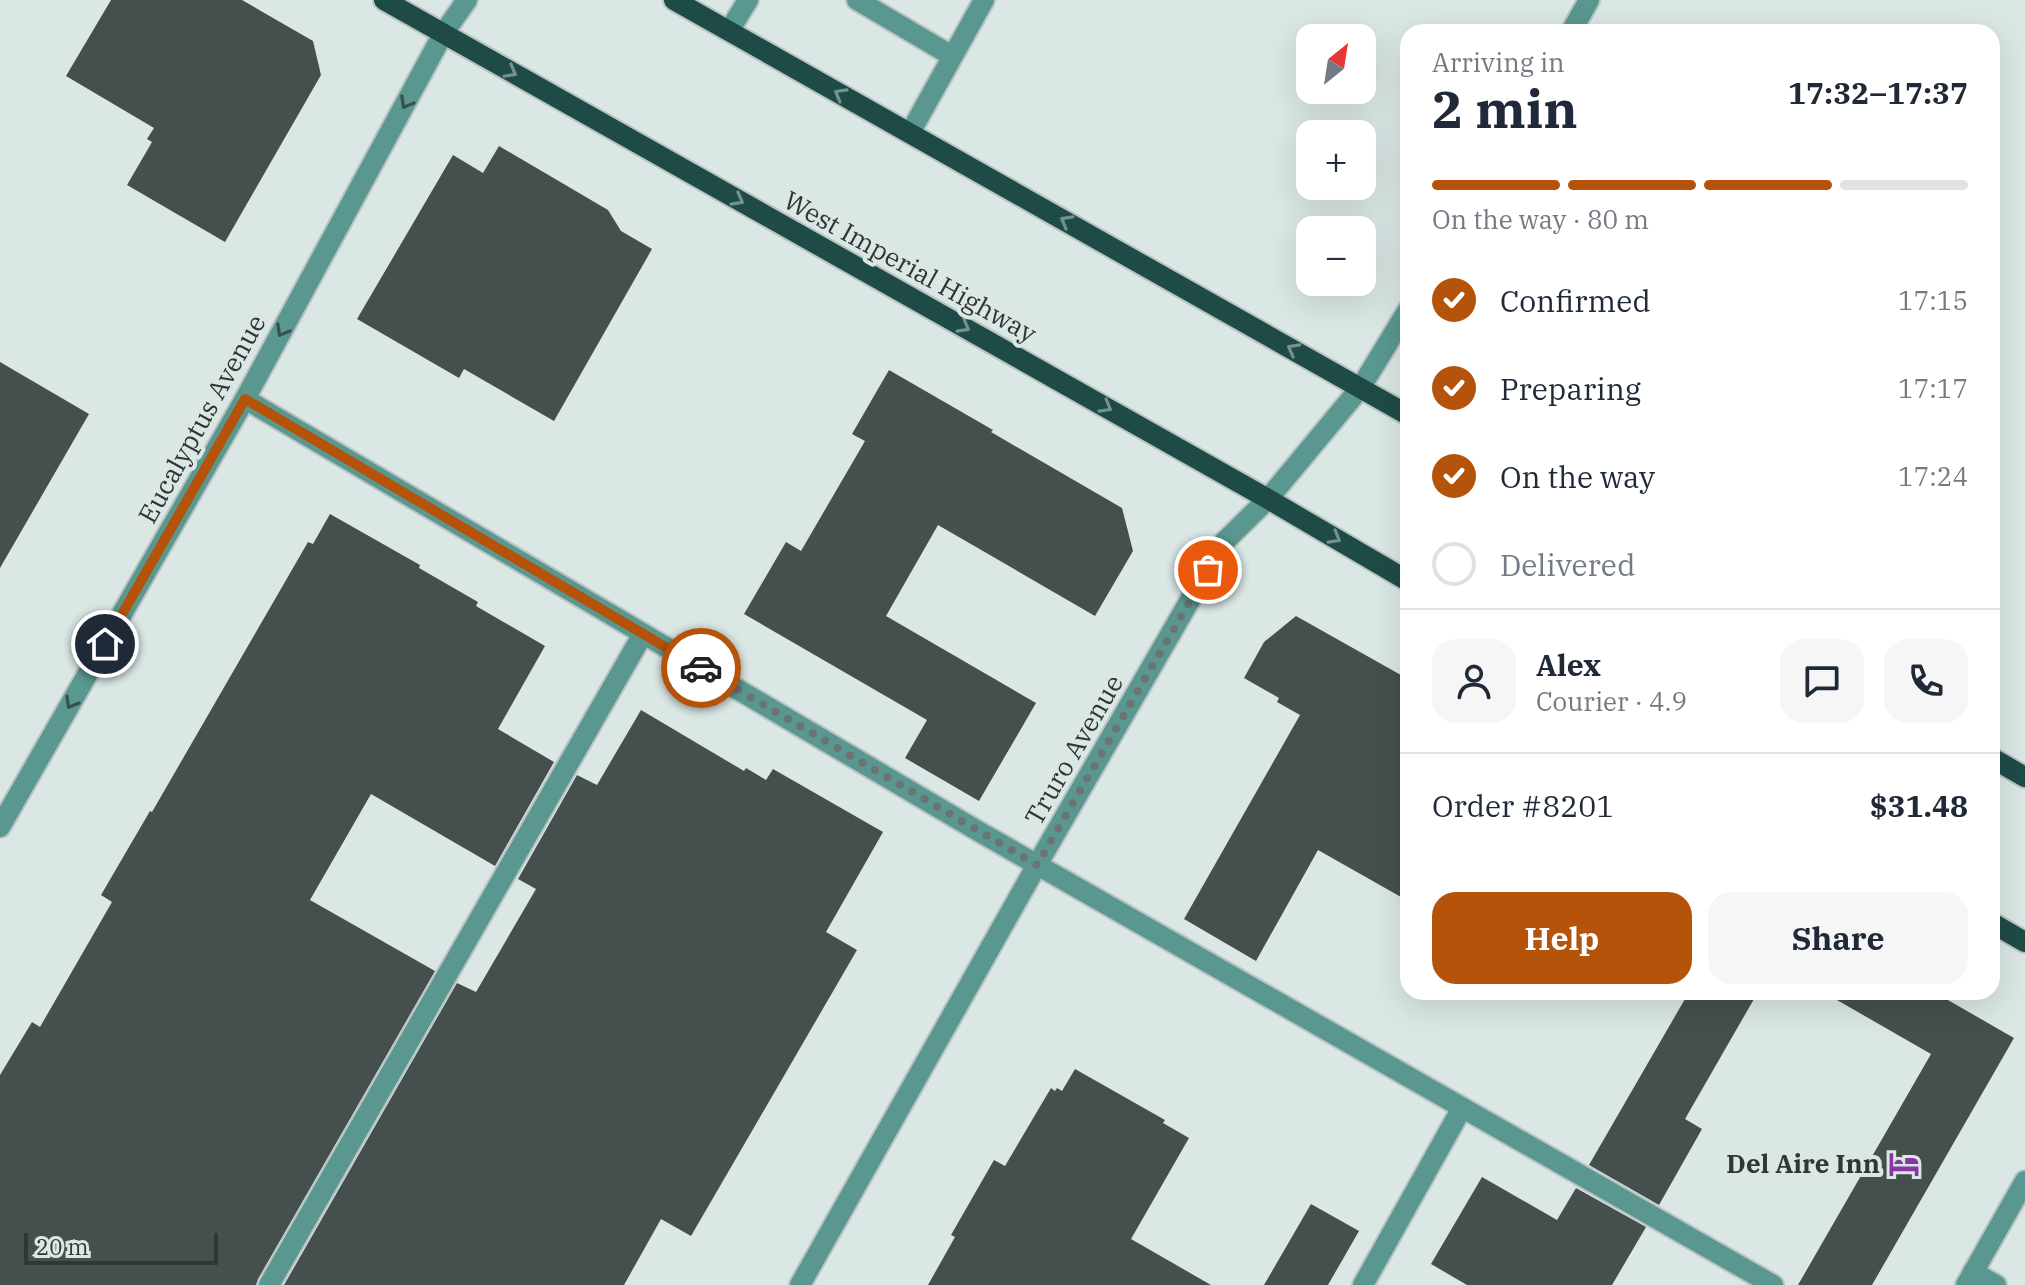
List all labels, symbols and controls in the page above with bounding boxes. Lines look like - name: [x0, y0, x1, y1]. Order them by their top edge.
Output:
- north arrow: [1296, 24, 1376, 104]
- map controls: [1296, 24, 1376, 296]
- text: Arriving in: [1432, 45, 1565, 79]
- one-way arrow: [502, 62, 517, 78]
- text: 17:32–17:37: [1788, 73, 1968, 112]
- text: 2 min: [1432, 75, 1578, 142]
- one-way arrow: [834, 88, 849, 104]
- one-way arrow: [400, 94, 416, 108]
- button: +: [1296, 120, 1376, 200]
- street label: West Imperial Highway: [778, 182, 1043, 350]
- one-way arrow: [729, 190, 743, 206]
- text: On the way · 80 m: [1432, 202, 1649, 236]
- one-way arrow: [1060, 216, 1075, 231]
- button: −: [1296, 216, 1376, 296]
- icon: check: [1432, 278, 1476, 322]
- text: Confirmed: [1500, 281, 1651, 320]
- text: 17:15: [1898, 283, 1968, 317]
- street label: Eucalyptus Avenue: [130, 308, 273, 529]
- one-way arrow: [955, 317, 970, 333]
- one-way arrow: [276, 323, 291, 337]
- one-way arrow: [1287, 343, 1302, 359]
- icon: check: [1432, 366, 1476, 410]
- text: Preparing: [1500, 369, 1641, 408]
- text: 17:17: [1898, 371, 1968, 405]
- one-way arrow: [1097, 397, 1112, 413]
- icon: check: [1432, 454, 1476, 498]
- text: On the way: [1500, 457, 1655, 496]
- text: 17:24: [1898, 459, 1968, 493]
- one-way arrow: [1326, 528, 1341, 544]
- pin: [1174, 536, 1242, 604]
- text: Delivered: [1500, 545, 1635, 584]
- icon: bag: [1186, 548, 1230, 592]
- pin: [71, 610, 139, 678]
- icon: home: [83, 622, 127, 666]
- courier: [661, 628, 741, 708]
- button: person: [1432, 639, 1516, 723]
- button: chat: [1780, 639, 1864, 723]
- button: phone: [1884, 639, 1968, 723]
- text: Alex: [1536, 645, 1601, 684]
- icon: car: [679, 646, 723, 690]
- street label: Truro Avenue: [1016, 668, 1130, 831]
- text: Courier · 4.9: [1536, 684, 1687, 718]
- one-way arrow: [65, 695, 81, 709]
- text: Order #8201: [1432, 786, 1614, 825]
- text: $31.48: [1870, 786, 1968, 825]
- button: Help: [1432, 892, 1692, 984]
- button: Share: [1708, 892, 1968, 984]
- place label: Del Aire Inn: [1726, 1146, 1880, 1180]
- hotel icon: Del Aire Inn: [1887, 1147, 1921, 1181]
- scale bar: [24, 1229, 218, 1265]
- text: 20 m: [36, 1232, 88, 1261]

